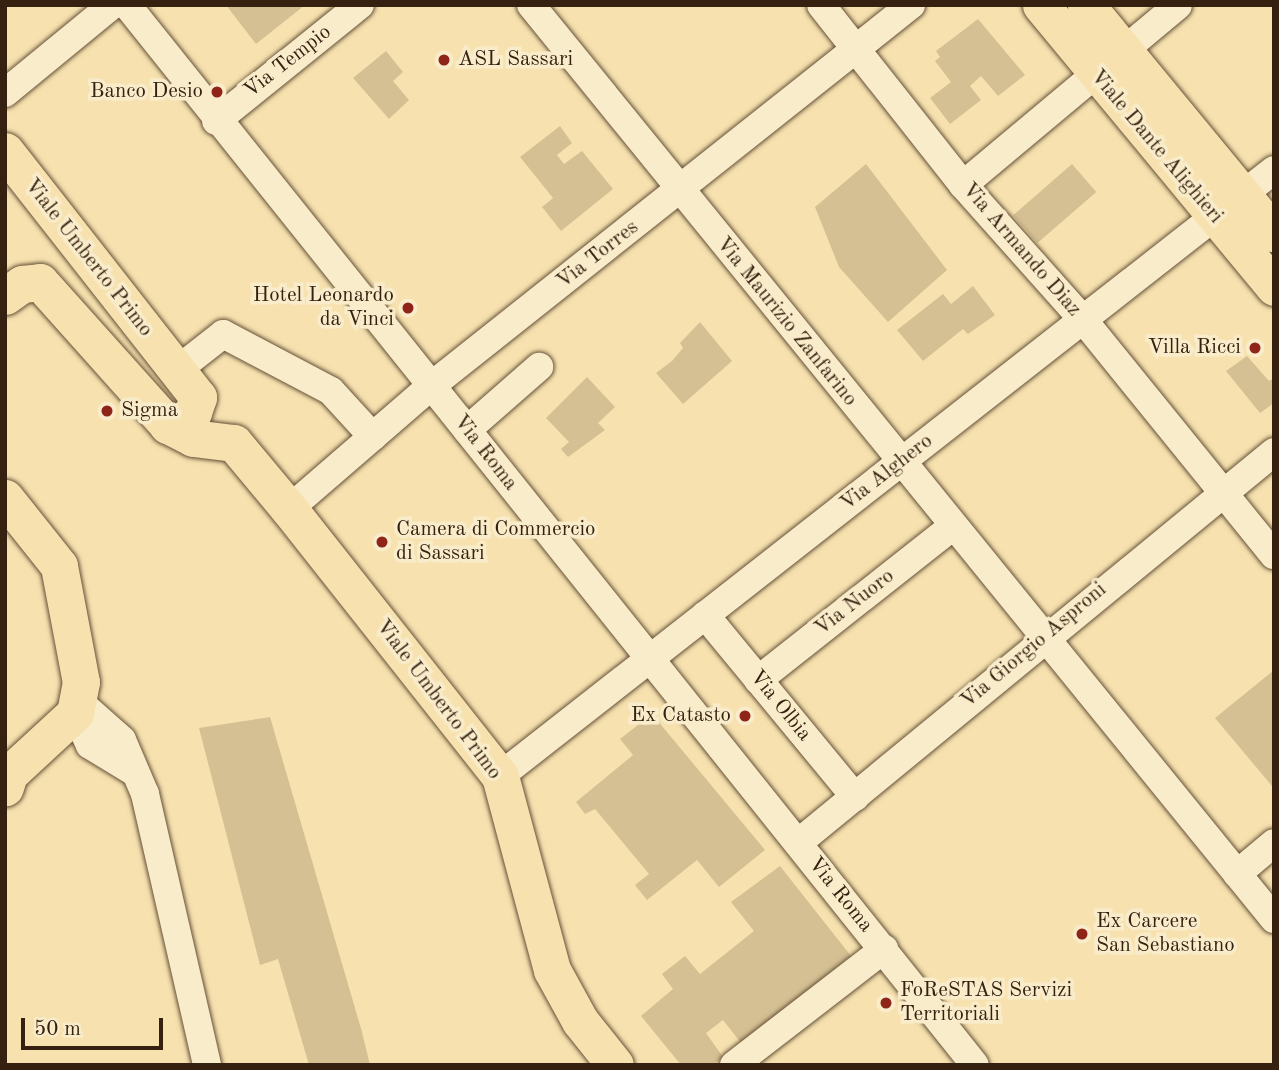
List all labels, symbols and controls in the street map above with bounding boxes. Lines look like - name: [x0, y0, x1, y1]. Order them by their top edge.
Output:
- street label: Via Tempio: [239, 20, 337, 104]
- place label: ASL Sassari: [458, 47, 573, 73]
- marker: ASL Sassari: [436, 52, 452, 68]
- street label: Viale Dante Alighieri: [1084, 65, 1228, 229]
- place label: Banco Desio: [90, 79, 203, 105]
- marker: Banco Desio: [209, 84, 225, 100]
- street label: Viale Umberto Primo: [18, 174, 158, 342]
- street label: Via Armando Diaz: [956, 178, 1086, 322]
- street label: Via Torres: [552, 215, 644, 295]
- street label: Via Maurizio Zanfarino: [710, 232, 862, 412]
- place label: Hotel Leonardo da Vinci: [253, 283, 394, 333]
- marker: Hotel Leonardo da Vinci: [400, 300, 416, 316]
- place label: Villa Ricci: [1148, 335, 1241, 361]
- marker: Villa Ricci: [1247, 340, 1263, 356]
- place label: Sigma: [121, 398, 178, 424]
- marker: Sigma: [99, 403, 115, 419]
- street label: Via Roma: [447, 410, 523, 496]
- street label: Via Alghero: [836, 429, 938, 517]
- place label: Camera di Commercio di Sassari: [396, 517, 595, 567]
- marker: Camera di Commercio di Sassari: [374, 534, 390, 550]
- street label: Via Nuoro: [810, 564, 900, 642]
- street label: Via Giorgio Asproni: [956, 578, 1112, 714]
- street label: Viale Umberto Primo: [370, 615, 506, 785]
- street label: Via Olbia: [744, 665, 816, 747]
- place label: Ex Catasto: [631, 703, 731, 729]
- marker: Ex Catasto: [737, 708, 753, 724]
- street label: Via Roma: [802, 852, 878, 938]
- place label: Ex Carcere San Sebastiano: [1096, 909, 1235, 959]
- marker: Ex Carcere San Sebastiano: [1074, 926, 1090, 942]
- place label: FoReSTAS Servizi Territoriali: [900, 978, 1072, 1028]
- marker: FoReSTAS Servizi Territoriali: [878, 995, 894, 1011]
- scale bar: [24, 1004, 166, 1048]
- text: 50 m: [34, 1019, 81, 1040]

